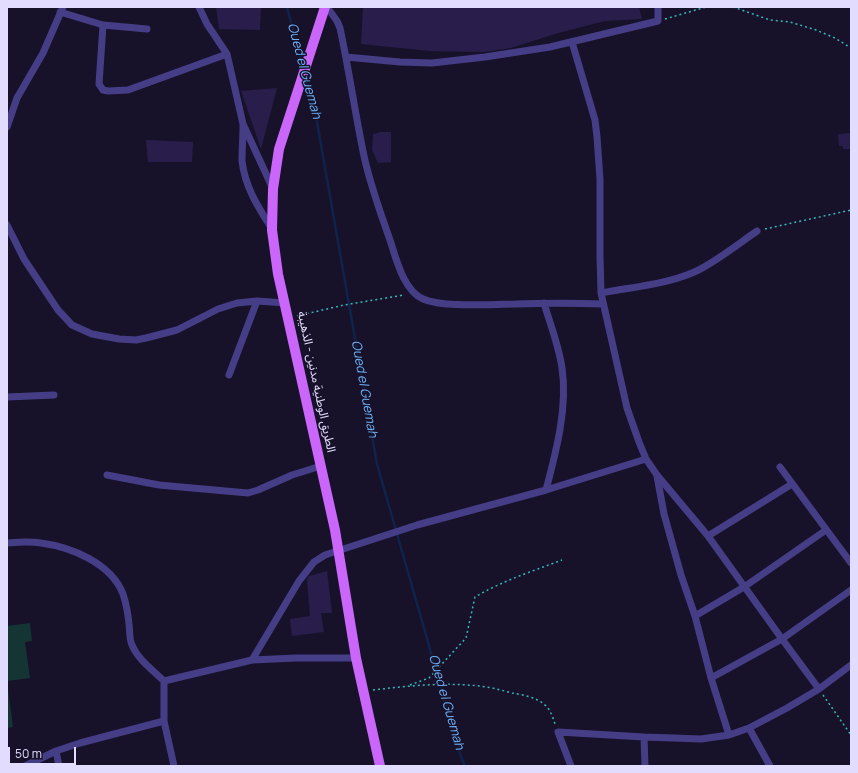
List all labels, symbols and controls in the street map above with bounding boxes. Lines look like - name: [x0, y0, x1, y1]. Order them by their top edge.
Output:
- water label: Oued el Guemah: [284, 21, 324, 121]
- street label: الطريق الوطنية مدنين - الذهيبة: [294, 310, 338, 454]
- water label: Oued el Guemah: [348, 339, 380, 439]
- water label: Oued el Guemah: [425, 652, 467, 752]
- scale bar: [10, 739, 78, 765]
- text: 50 m: [15, 745, 42, 762]

